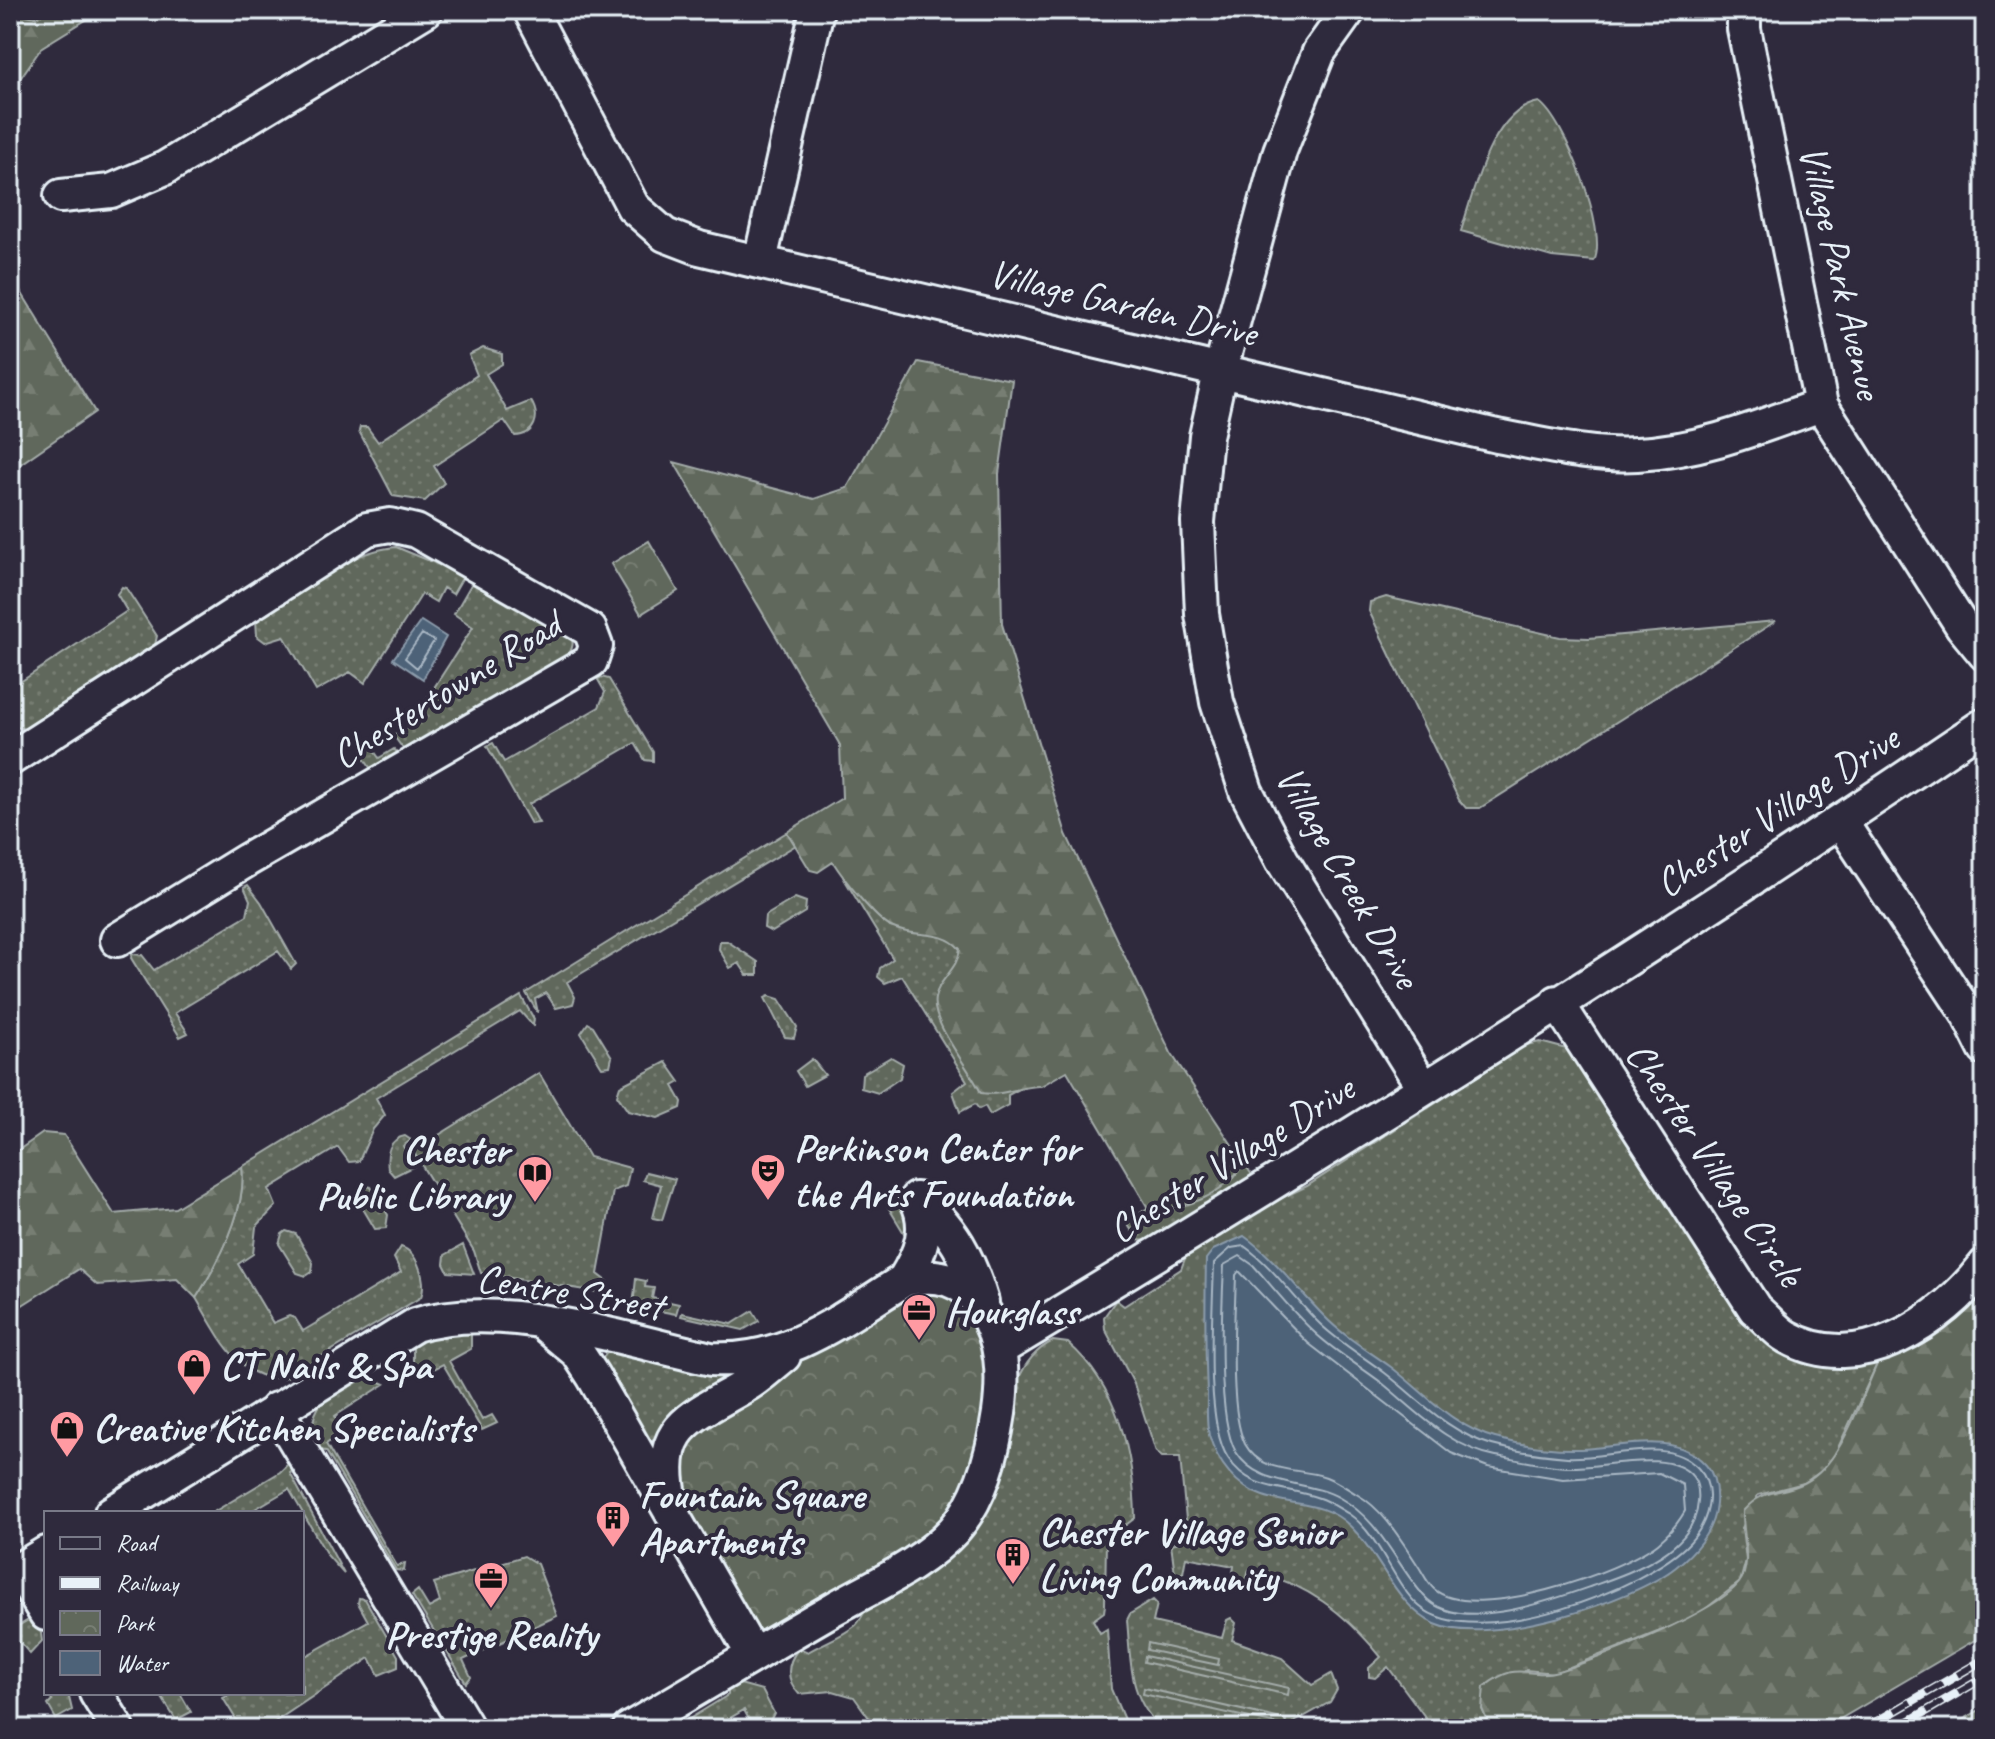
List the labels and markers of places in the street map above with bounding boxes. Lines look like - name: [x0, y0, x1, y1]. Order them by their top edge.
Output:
- place label: Perkinson Center for the Arts Foundation: [794, 1123, 1084, 1219]
- place label: Chester Public Library: [316, 1125, 514, 1221]
- theatre icon: Perkinson Center for the Arts Foundation: [749, 1152, 787, 1202]
- library icon: Chester Public Library: [516, 1154, 554, 1204]
- place label: Hourglass: [945, 1286, 1082, 1336]
- office icon: Hourglass: [900, 1292, 938, 1342]
- place label: CT Nails & Spa: [220, 1341, 434, 1391]
- shop icon: CT Nails & Spa: [175, 1347, 213, 1397]
- place label: Creative Kitchen Specialists: [93, 1403, 478, 1453]
- shop icon: Creative Kitchen Specialists: [48, 1409, 86, 1459]
- place label: Fountain Square Apartments: [639, 1470, 867, 1566]
- building icon: Fountain Square Apartments: [594, 1499, 632, 1549]
- place label: Chester Village Senior Living Community: [1039, 1507, 1345, 1603]
- building icon: Chester Village Senior Living Community: [994, 1536, 1032, 1586]
- office icon: Prestige Reality: [472, 1560, 510, 1610]
- place label: Prestige Reality: [385, 1610, 600, 1660]

